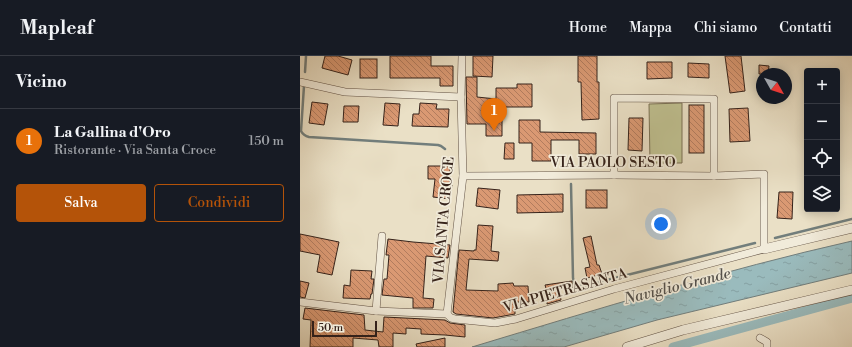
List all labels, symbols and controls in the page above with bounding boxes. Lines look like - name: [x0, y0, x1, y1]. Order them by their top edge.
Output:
- text: Mapleaf: [20, 16, 93, 40]
- text: Home: [569, 19, 607, 37]
- text: Mappa: [629, 19, 672, 37]
- text: Chi siamo: [694, 19, 757, 37]
- text: Contatti: [779, 19, 832, 37]
- north arrow: [756, 68, 792, 104]
- map controls: [804, 68, 840, 212]
- button: +: [804, 68, 840, 104]
- text: Vicino: [16, 71, 67, 93]
- pin: 1: [481, 98, 507, 131]
- button: −: [804, 104, 840, 140]
- text: La Gallina d'Oro: [54, 123, 171, 142]
- text: 1: [26, 133, 32, 149]
- text: 150 m: [249, 133, 284, 149]
- button: locate: [804, 140, 840, 176]
- text: Ristorante · Via Santa Croce: [54, 142, 216, 158]
- street label: VIA PAOLO SESTO: [549, 154, 676, 172]
- street label: VIA SANTA CROCE: [429, 156, 458, 285]
- button: layers: [804, 176, 840, 212]
- button: Salva: [16, 184, 146, 222]
- button: Condividi: [154, 184, 284, 222]
- your location: [651, 214, 671, 234]
- water label: Naviglio Grande: [621, 264, 732, 309]
- street label: VIA PIETRASANTA: [500, 265, 630, 318]
- scale bar: [312, 319, 377, 338]
- text: 50 m: [318, 321, 343, 335]

